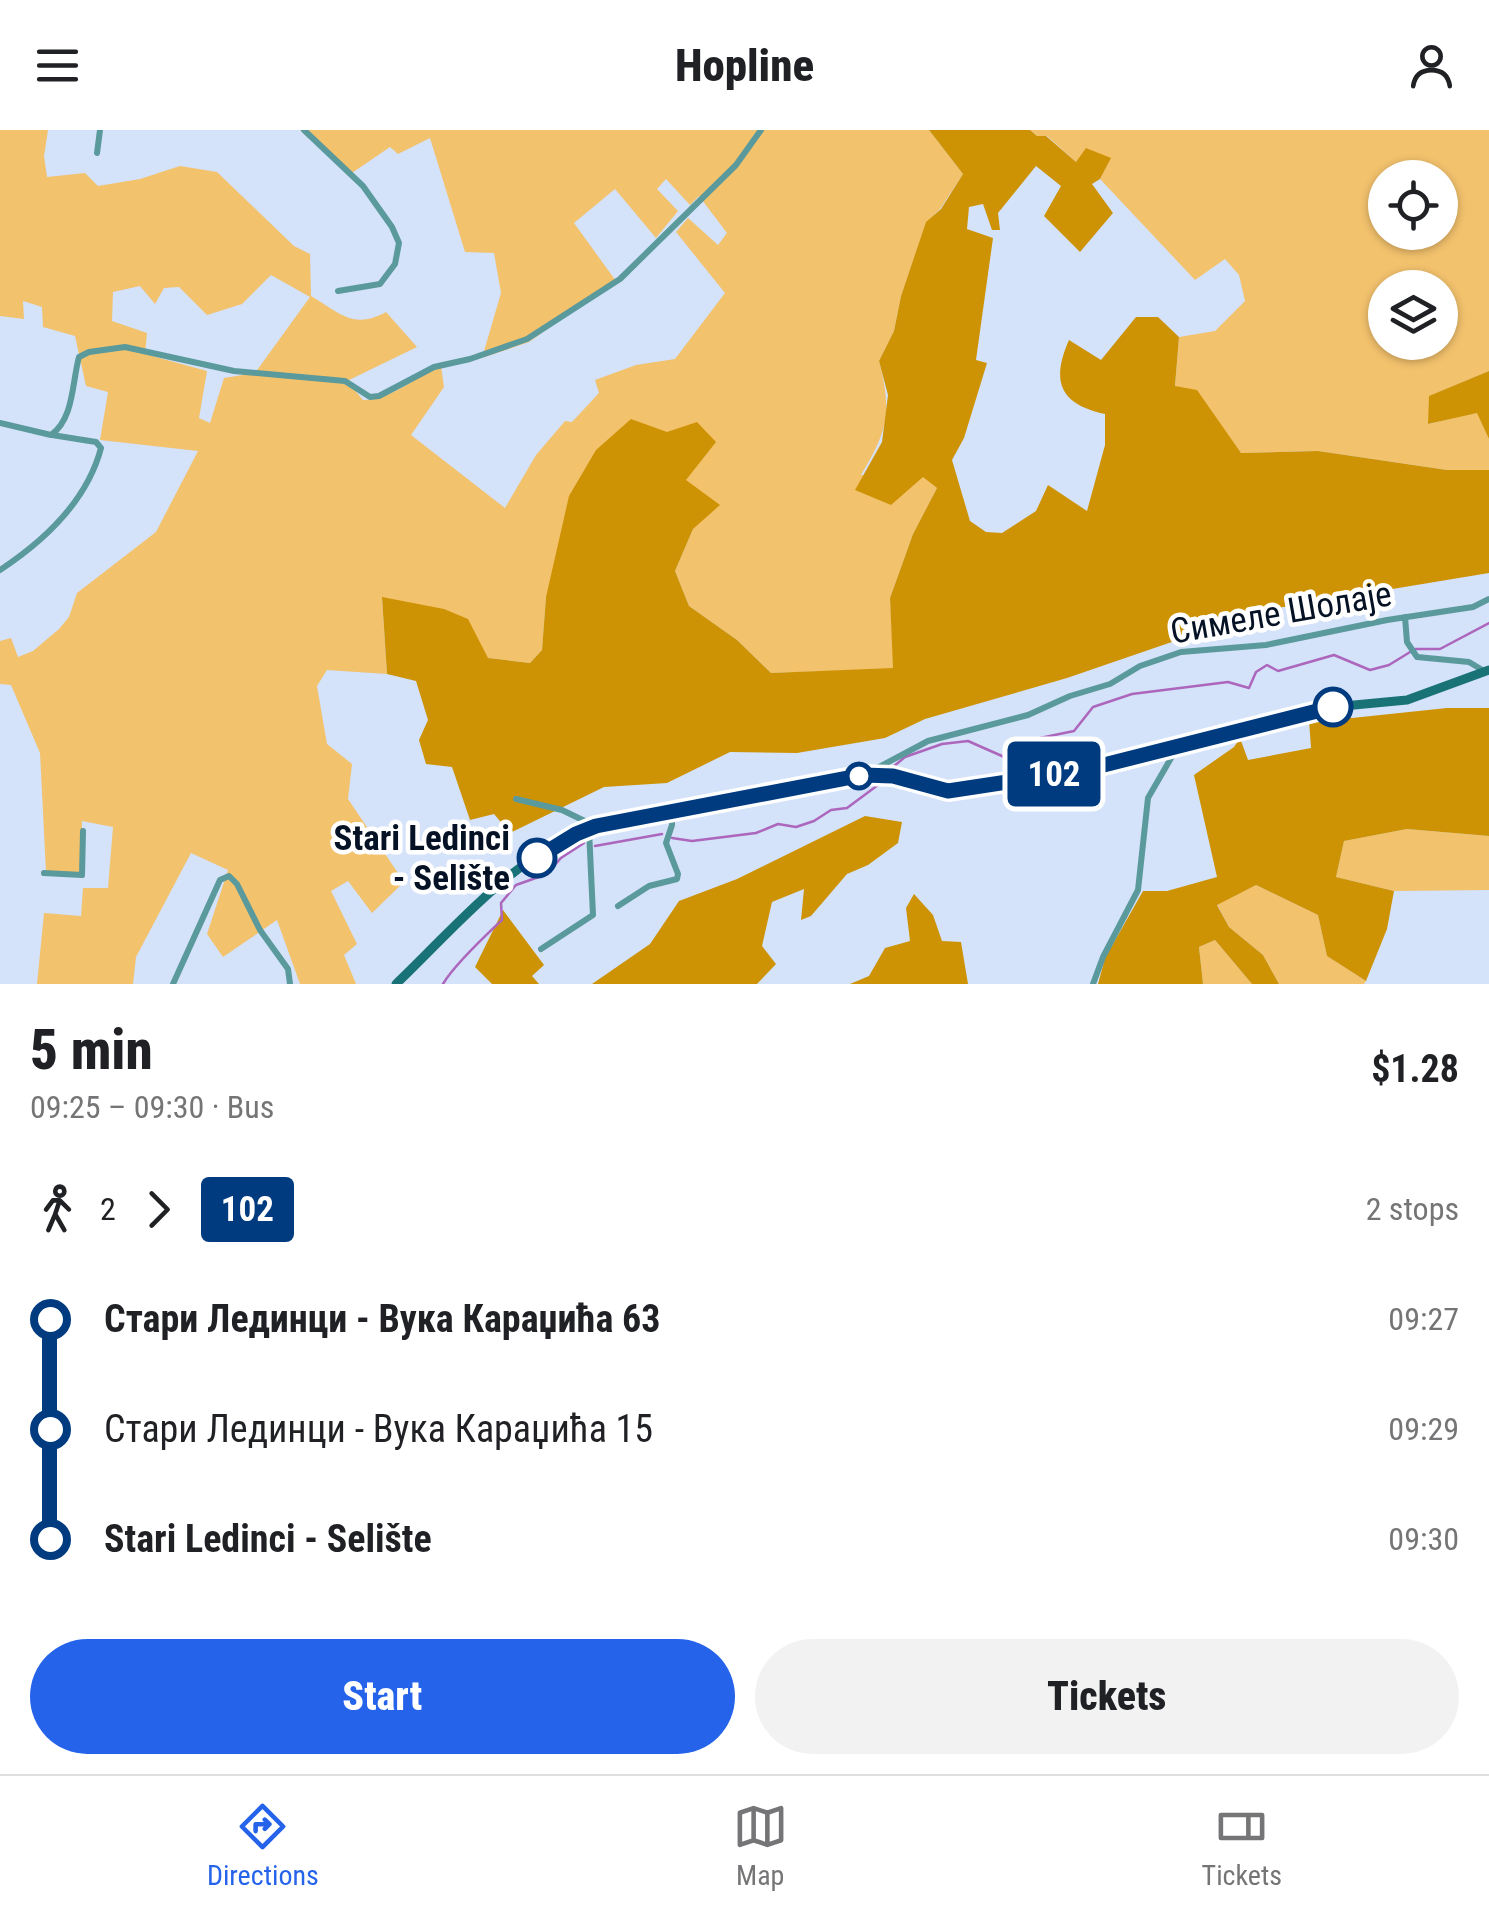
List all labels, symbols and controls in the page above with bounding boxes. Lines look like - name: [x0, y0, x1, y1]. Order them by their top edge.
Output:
- icon: menu: [30, 38, 85, 93]
- icon: person: [1404, 38, 1459, 93]
- text: Hopline: [675, 39, 814, 92]
- map controls: [1368, 160, 1458, 360]
- button: locate: [1368, 160, 1458, 250]
- button: layers: [1368, 270, 1458, 360]
- street label: Симеле Шолаје: [1167, 573, 1395, 653]
- unlabelled marker: [1314, 688, 1352, 726]
- line badge: 102: [996, 742, 1112, 806]
- text: 102: [1027, 754, 1081, 795]
- unlabelled marker: [846, 763, 872, 789]
- place label: Stari Ledinci - Selište: [334, 818, 510, 899]
- marker: Stari Ledinci - Selište: [518, 839, 556, 877]
- text: 5 min: [30, 1018, 153, 1082]
- text: $1.28: [1371, 1047, 1459, 1091]
- text: 09:25 – 09:30 · Bus: [30, 1088, 274, 1126]
- icon: walk: [30, 1182, 85, 1237]
- icon: forward: [131, 1182, 186, 1237]
- text: 102: [221, 1189, 274, 1230]
- text: 2: [100, 1190, 116, 1228]
- text: 2 stops: [1366, 1190, 1459, 1228]
- text: Стари Лединци - Вука Караџића 63: [104, 1297, 661, 1341]
- text: 09:27: [1388, 1300, 1459, 1338]
- text: Стари Лединци - Вука Караџића 15: [104, 1407, 653, 1451]
- text: 09:29: [1388, 1410, 1459, 1448]
- text: Stari Ledinci - Selište: [104, 1517, 432, 1561]
- text: 09:30: [1388, 1520, 1459, 1558]
- button: Start: [30, 1639, 735, 1754]
- button: Tickets: [755, 1639, 1459, 1754]
- tab: Directions: [207, 1799, 319, 1892]
- tab: Map: [733, 1799, 788, 1892]
- tab: Tickets: [1202, 1799, 1282, 1892]

